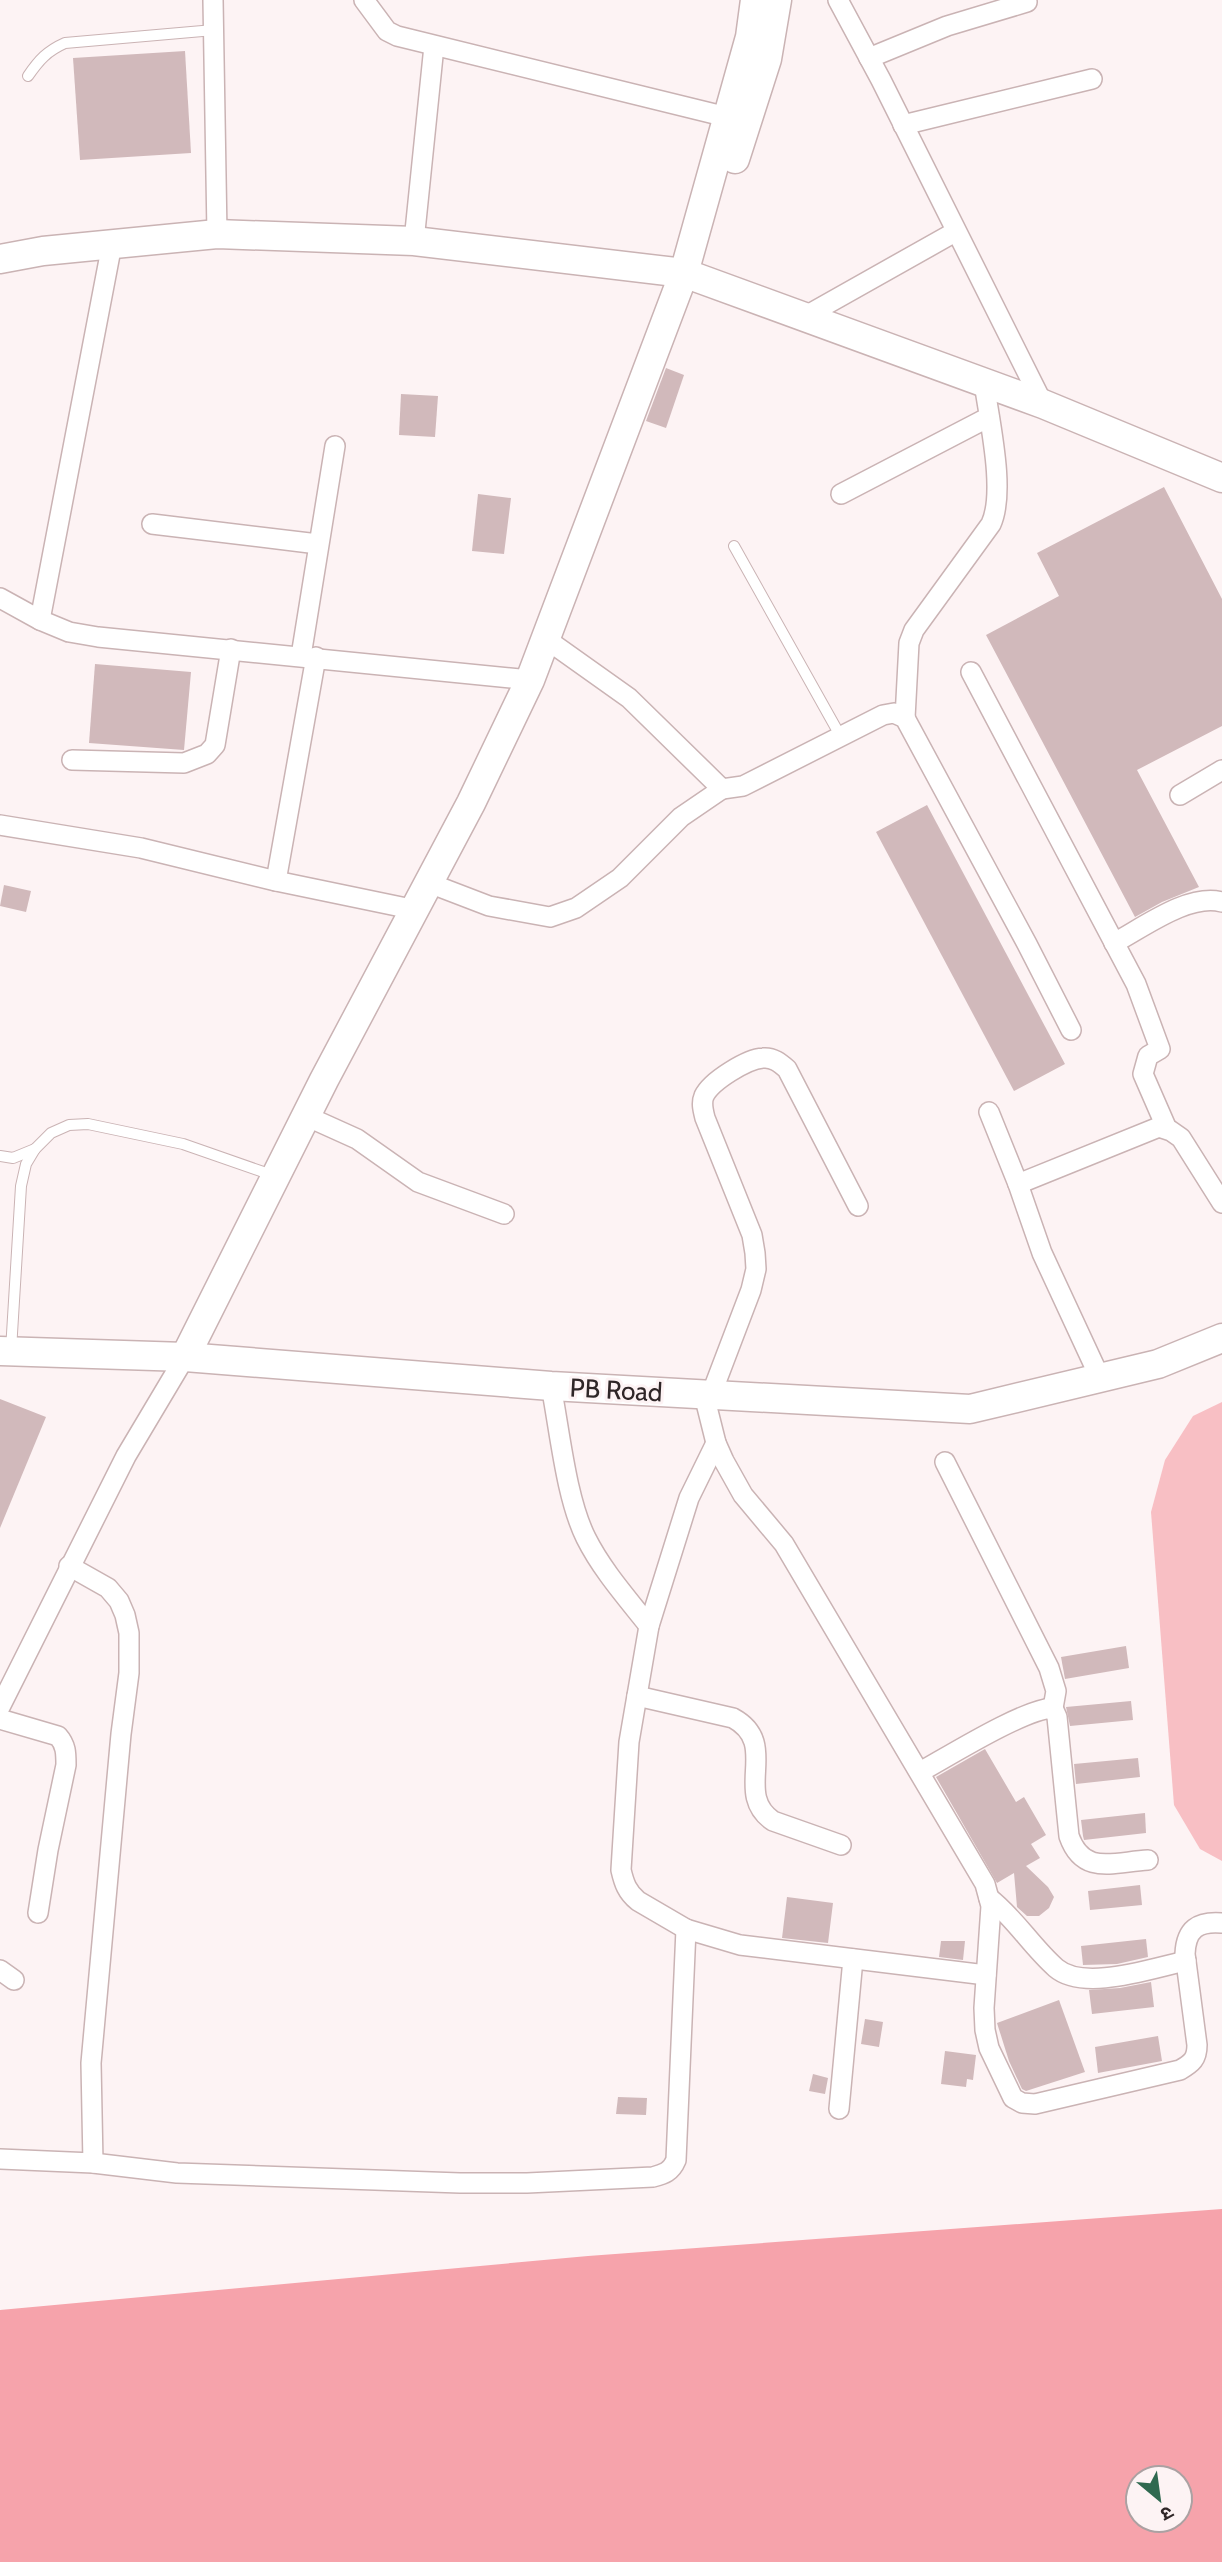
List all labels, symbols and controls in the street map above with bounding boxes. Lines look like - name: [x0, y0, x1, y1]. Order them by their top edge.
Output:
- street label: PB Road: [569, 1372, 663, 1408]
- north arrow: [1124, 2464, 1194, 2534]
- text: उ: [1156, 2501, 1177, 2527]

